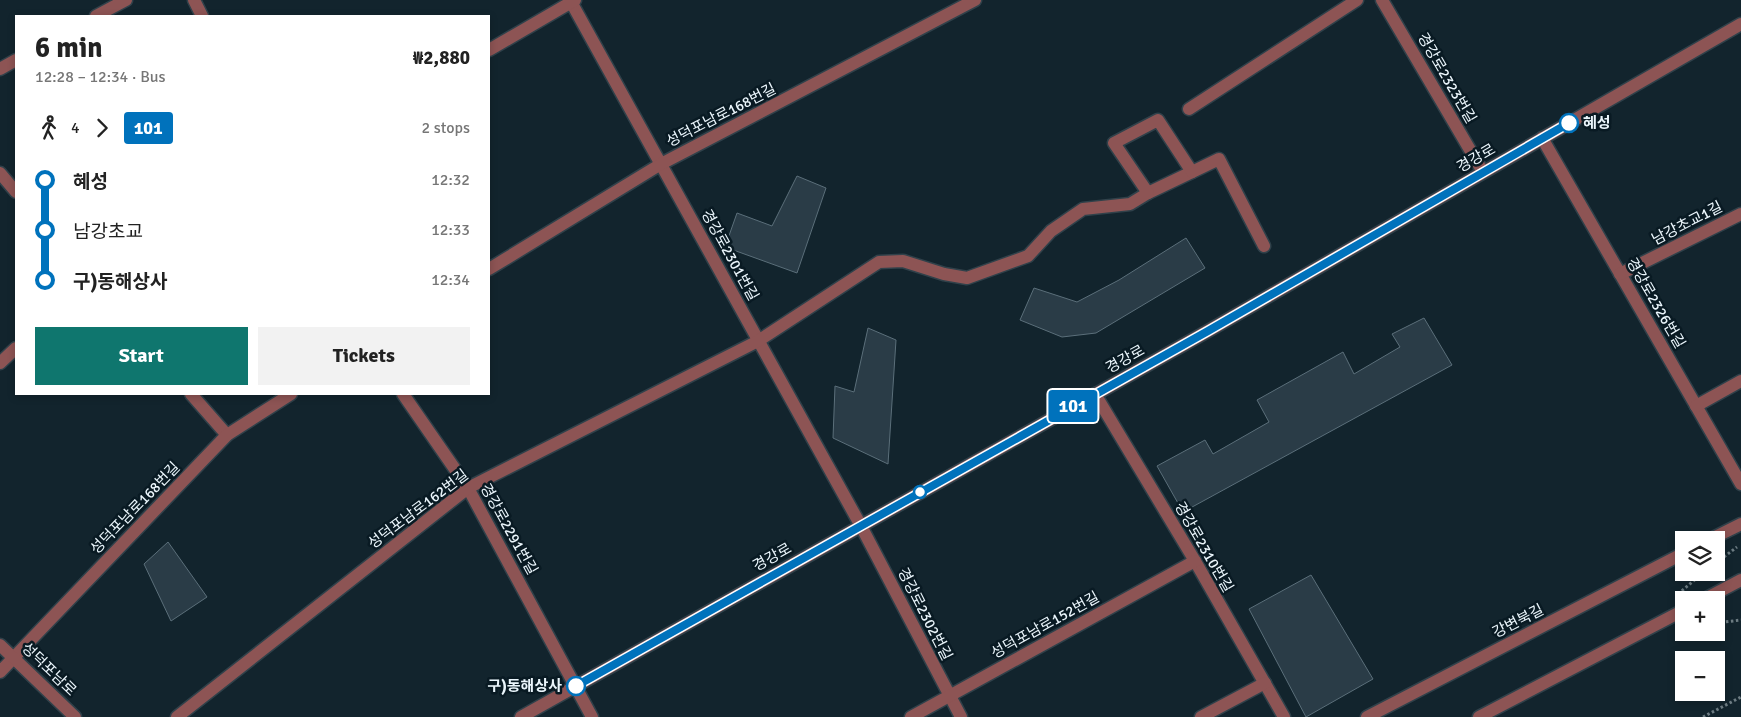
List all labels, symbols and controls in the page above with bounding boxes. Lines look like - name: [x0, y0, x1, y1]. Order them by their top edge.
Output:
- street label: 경강로2323번길: [1414, 30, 1480, 126]
- text: 6 min: [35, 31, 103, 65]
- text: ₩2,880: [413, 46, 470, 70]
- text: 12:28 – 12:34 · Bus: [35, 67, 166, 87]
- street label: 성덕포남로168번길: [663, 80, 779, 150]
- marker: 혜성: [1559, 113, 1579, 133]
- icon: walk: [35, 114, 63, 142]
- icon: forward: [88, 114, 116, 142]
- place label: 혜성: [1583, 114, 1611, 132]
- text: 101: [134, 117, 163, 139]
- text: 4: [71, 118, 80, 138]
- text: 2 stops: [422, 118, 470, 138]
- street label: 경강로: [1454, 140, 1498, 176]
- text: 혜성: [73, 170, 108, 194]
- text: 12:32: [431, 170, 470, 190]
- street label: 남강초교1길: [1649, 197, 1725, 249]
- street label: 경강로2301번길: [698, 206, 762, 304]
- text: 남강초교: [73, 220, 143, 244]
- text: 12:33: [431, 220, 470, 240]
- street label: 경강로2326번길: [1623, 255, 1689, 351]
- text: 구)동해상사: [73, 270, 168, 294]
- text: 12:34: [431, 270, 470, 290]
- button: Start: [35, 327, 248, 385]
- button: Tickets: [258, 327, 470, 385]
- street label: 경강로: [1103, 341, 1147, 377]
- line badge: 101: [1044, 390, 1102, 422]
- text: 101: [1058, 395, 1088, 417]
- street label: 성덕포남로168번길: [87, 458, 183, 558]
- street label: 성덕포남로162번길: [364, 465, 472, 553]
- street label: 경강로2291번길: [477, 480, 541, 578]
- unlabelled marker: [913, 485, 927, 499]
- street label: 경강로2310번길: [1171, 499, 1237, 595]
- map controls: [1675, 531, 1725, 701]
- button: layers: [1675, 531, 1725, 581]
- street label: 경강로: [750, 539, 794, 575]
- street label: 경강로2302번길: [894, 565, 956, 663]
- street label: 성덕포남로152번길: [988, 588, 1102, 662]
- button: +: [1675, 591, 1725, 641]
- street label: 강변북길: [1489, 600, 1547, 642]
- street label: 성덕포남로: [18, 639, 80, 699]
- button: −: [1675, 651, 1725, 701]
- marker: 구)동해상사: [566, 676, 586, 696]
- place label: 구)동해상사: [487, 677, 562, 695]

